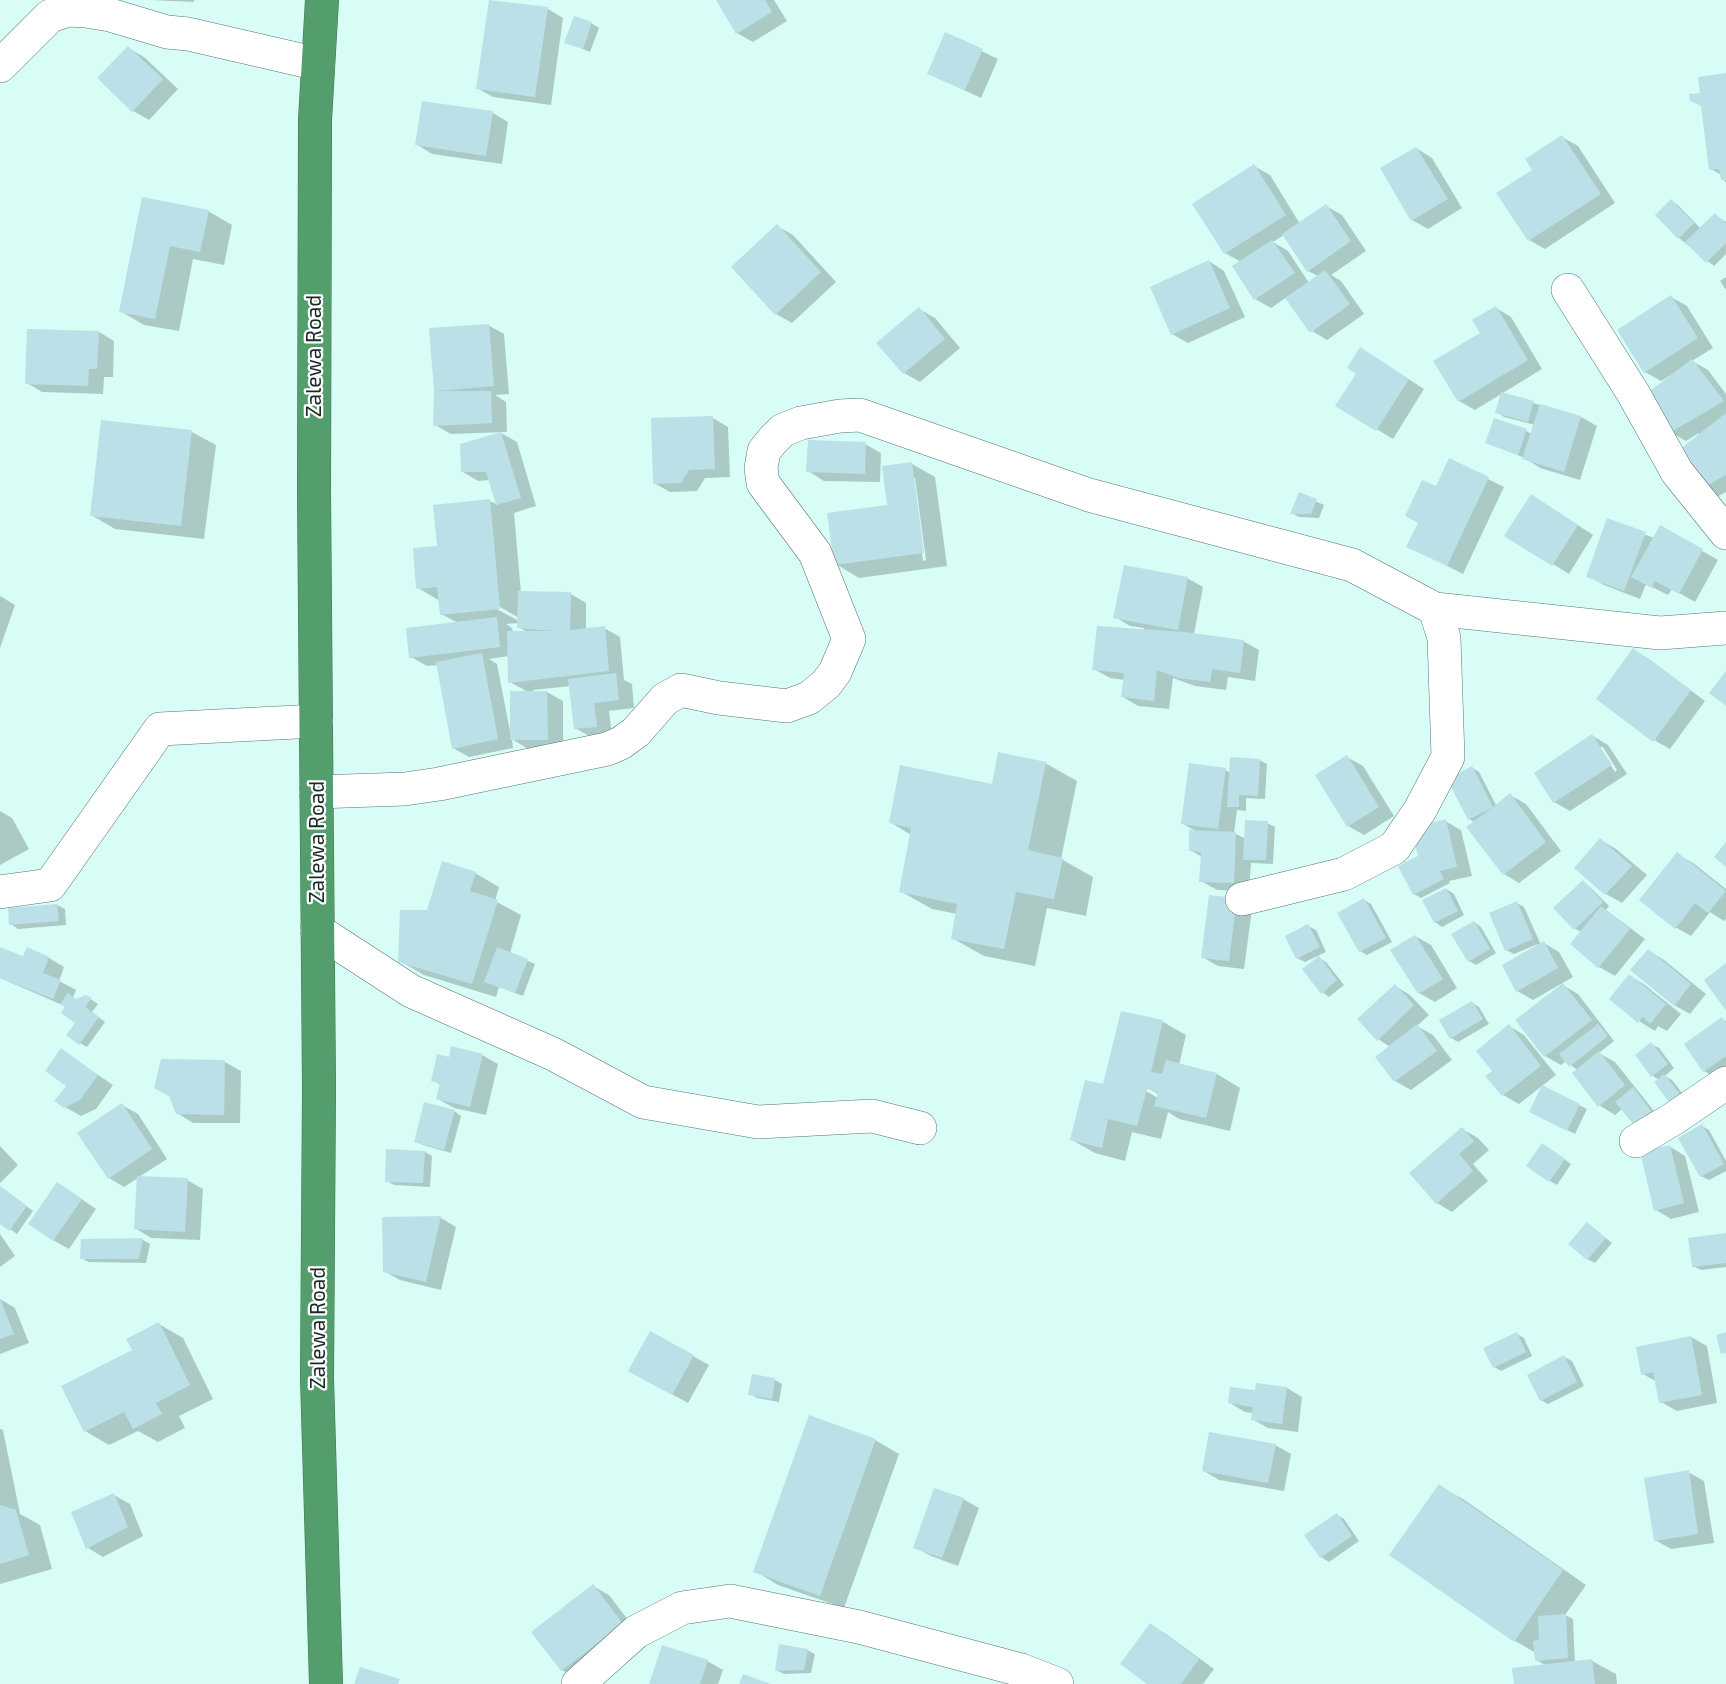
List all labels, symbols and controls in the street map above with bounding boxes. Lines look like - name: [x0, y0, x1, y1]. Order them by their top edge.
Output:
- street label: Zalewa Road: [301, 295, 327, 417]
- street label: Zalewa Road: [304, 781, 330, 903]
- street label: Zalewa Road: [305, 1267, 331, 1389]

